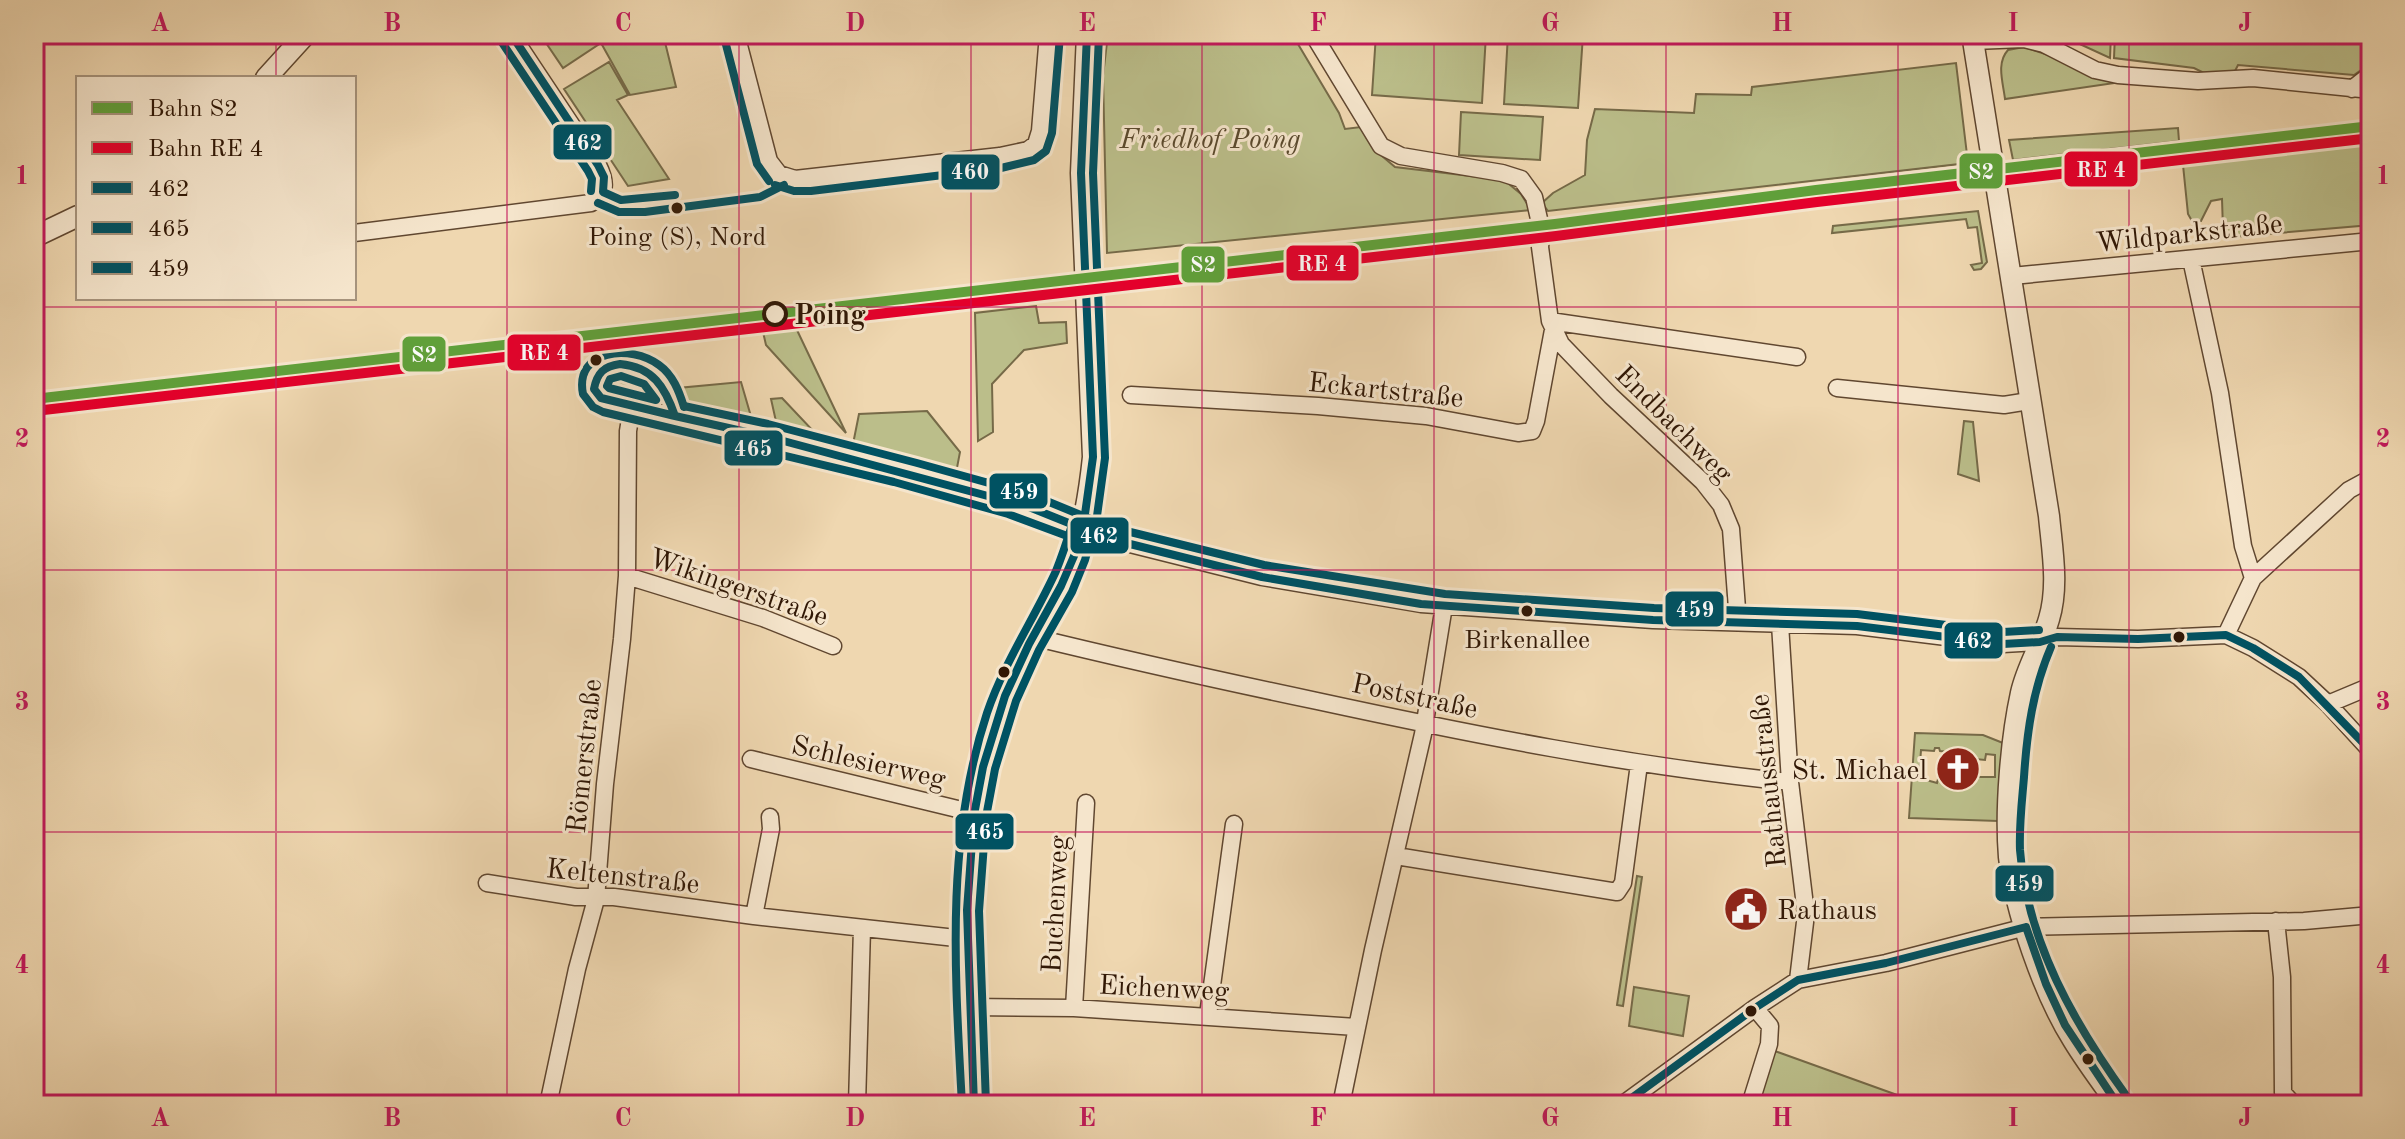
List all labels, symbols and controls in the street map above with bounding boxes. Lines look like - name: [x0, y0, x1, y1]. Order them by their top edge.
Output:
- text: A: [150, 11, 170, 37]
- text: B: [383, 11, 401, 37]
- text: C: [614, 11, 632, 37]
- text: D: [845, 11, 865, 37]
- text: E: [1078, 11, 1096, 37]
- text: F: [1309, 11, 1327, 37]
- text: G: [1541, 11, 1559, 37]
- text: H: [1771, 11, 1793, 37]
- text: I: [2007, 11, 2019, 37]
- text: J: [2238, 11, 2252, 37]
- legend: [76, 76, 356, 300]
- text: Bahn S2: [148, 98, 238, 122]
- line badge: 462: [552, 123, 613, 161]
- park label: Friedhof Poing: [1119, 127, 1300, 155]
- text: 462: [564, 133, 602, 155]
- text: Bahn RE 4: [148, 138, 264, 162]
- line badge: RE 4: [2063, 150, 2139, 188]
- line badge: S2: [1958, 152, 2004, 190]
- line badge: 460: [940, 153, 1001, 191]
- text: RE 4: [2076, 160, 2126, 182]
- text: 460: [951, 162, 989, 184]
- text: S2: [1968, 162, 1994, 184]
- text: 1: [14, 164, 30, 190]
- text: 1: [2375, 164, 2391, 190]
- text: 462: [148, 178, 190, 202]
- marker: Poing (S), Nord: [669, 200, 685, 216]
- street label: Wildparkstraße: [2095, 211, 2284, 259]
- text: 465: [148, 218, 190, 242]
- place label: Poing (S), Nord: [588, 225, 766, 251]
- line badge: RE 4: [1285, 244, 1360, 282]
- line badge: S2: [1180, 245, 1226, 284]
- text: RE 4: [1297, 254, 1347, 276]
- text: S2: [1190, 255, 1216, 277]
- text: 459: [148, 258, 190, 282]
- marker: Poing: [763, 302, 787, 326]
- place label: Poing: [794, 303, 866, 331]
- line badge: RE 4: [506, 333, 582, 372]
- line badge: S2: [401, 335, 447, 373]
- text: RE 4: [519, 343, 569, 365]
- text: S2: [411, 345, 437, 367]
- unlabelled marker: [588, 352, 604, 368]
- street label: Endbachweg: [1609, 361, 1737, 489]
- street label: Eckartstraße: [1307, 370, 1465, 414]
- text: 2: [14, 427, 30, 453]
- text: 2: [2375, 427, 2391, 453]
- line badge: 465: [723, 429, 784, 467]
- text: 465: [734, 439, 772, 461]
- line badge: 459: [988, 472, 1049, 510]
- text: 459: [1000, 482, 1038, 504]
- line badge: 462: [1069, 516, 1130, 555]
- text: 462: [1080, 526, 1118, 548]
- street label: Wikingerstraße: [645, 545, 831, 633]
- line badge: 459: [1664, 590, 1725, 628]
- text: 459: [1676, 600, 1714, 622]
- marker: Birkenallee: [1519, 603, 1535, 619]
- line badge: 462: [1943, 621, 2004, 660]
- place label: Birkenallee: [1464, 628, 1590, 654]
- unlabelled marker: [2171, 629, 2187, 645]
- text: 462: [1954, 631, 1992, 653]
- unlabelled marker: [996, 664, 1012, 680]
- street label: Poststraße: [1349, 671, 1480, 725]
- street label: Römerstraße: [564, 678, 608, 835]
- text: 3: [14, 690, 30, 716]
- text: 3: [2375, 690, 2391, 716]
- street label: Rathausstraße: [1747, 692, 1793, 869]
- street label: Schlesierweg: [788, 733, 948, 795]
- church icon: St. Michael: [1934, 745, 1982, 793]
- place label: St. Michael: [1791, 758, 1927, 786]
- line badge: 465: [954, 812, 1015, 851]
- text: 465: [966, 822, 1004, 844]
- street label: Buchenweg: [1039, 834, 1075, 974]
- street label: Keltenstraße: [545, 856, 701, 900]
- line badge: 459: [1994, 864, 2055, 903]
- text: 459: [2005, 874, 2043, 896]
- public building icon: Rathaus: [1722, 885, 1770, 933]
- place label: Rathaus: [1777, 898, 1877, 926]
- text: 4: [14, 953, 30, 979]
- text: 4: [2375, 953, 2391, 979]
- street label: Eichenweg: [1098, 973, 1230, 1007]
- unlabelled marker: [1743, 1003, 1759, 1019]
- unlabelled marker: [2080, 1051, 2096, 1067]
- text: A: [150, 1106, 170, 1132]
- text: B: [383, 1106, 401, 1132]
- text: C: [614, 1106, 632, 1132]
- text: D: [845, 1106, 865, 1132]
- text: E: [1078, 1106, 1096, 1132]
- text: F: [1309, 1106, 1327, 1132]
- text: G: [1541, 1106, 1559, 1132]
- text: H: [1771, 1106, 1793, 1132]
- text: I: [2007, 1106, 2019, 1132]
- text: J: [2238, 1106, 2252, 1132]

